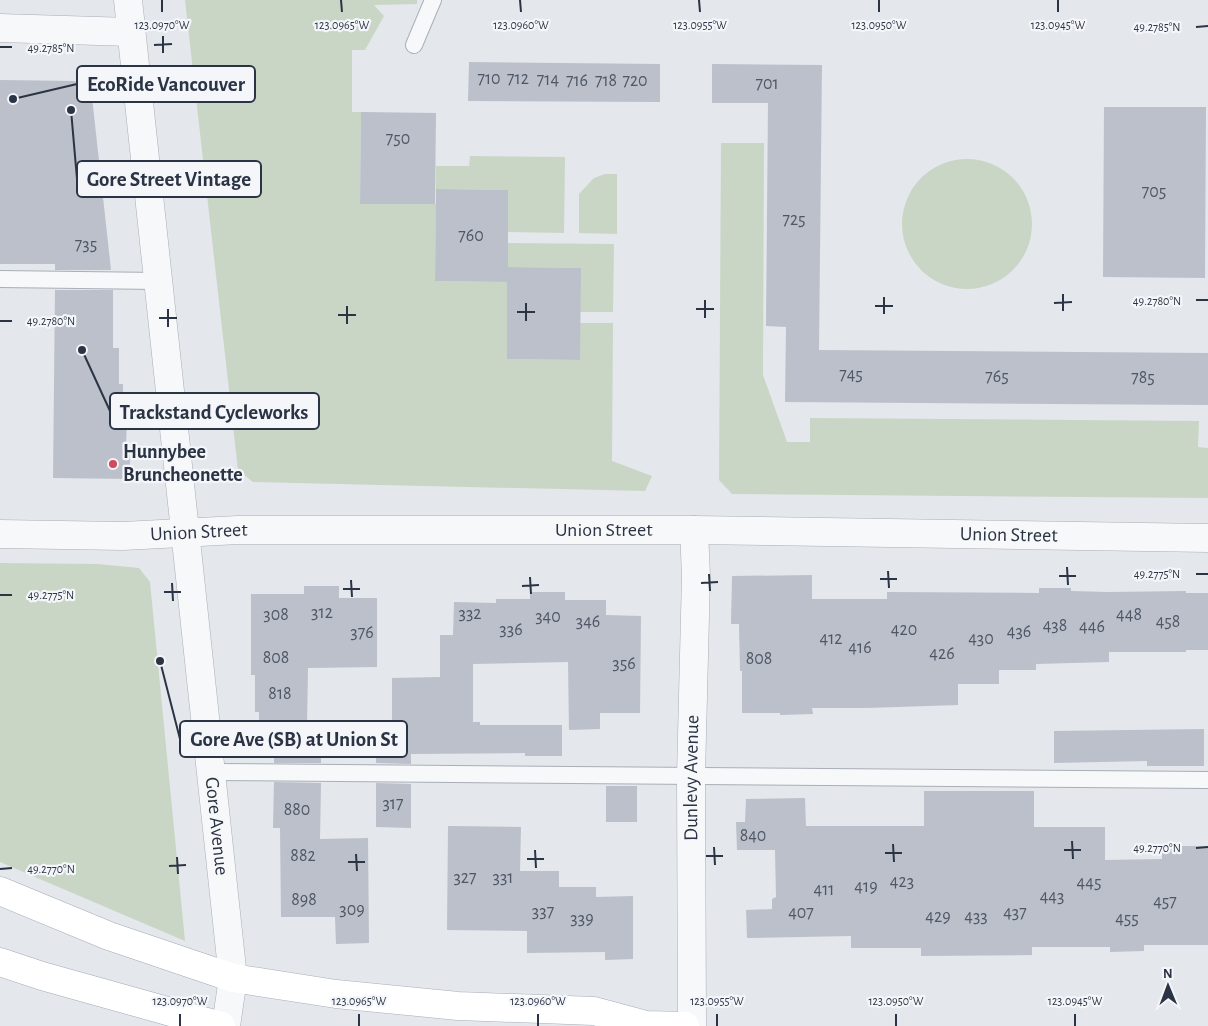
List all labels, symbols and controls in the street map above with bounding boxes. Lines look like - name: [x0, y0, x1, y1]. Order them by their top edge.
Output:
- text: 123.0970°W: [135, 19, 190, 31]
- text: 123.0965°W: [315, 19, 369, 31]
- text: 123.0960°W: [493, 19, 549, 31]
- text: 123.0955°W: [673, 19, 727, 31]
- text: 123.0950°W: [851, 19, 907, 31]
- text: 123.0945°W: [1031, 19, 1086, 31]
- text: 49.2785°N: [1133, 21, 1181, 33]
- text: 49.2785°N: [27, 42, 75, 54]
- callout: EcoRide Vancouver: [77, 66, 255, 102]
- house number: 710: [477, 70, 501, 88]
- house number: 712: [507, 70, 529, 88]
- house number: 714: [537, 71, 560, 89]
- house number: 716: [566, 72, 588, 90]
- house number: 718: [595, 72, 617, 90]
- house number: 720: [622, 72, 648, 90]
- text: EcoRide Vancouver: [87, 74, 246, 95]
- house number: 701: [755, 75, 779, 93]
- house number: 750: [386, 130, 410, 148]
- callout: Gore Street Vintage: [77, 161, 261, 197]
- text: Gore Street Vintage: [87, 169, 251, 190]
- house number: 705: [1142, 183, 1166, 201]
- house number: 725: [782, 211, 806, 229]
- house number: 760: [458, 227, 484, 245]
- house number: 735: [75, 236, 97, 254]
- text: 49.2780°N: [1133, 295, 1181, 307]
- text: 49.2780°N: [27, 315, 75, 327]
- house number: 745: [839, 366, 863, 384]
- house number: 765: [985, 368, 1009, 386]
- house number: 785: [1131, 369, 1155, 387]
- callout: Trackstand Cycleworks: [110, 393, 319, 429]
- text: Trackstand Cycleworks: [120, 402, 308, 423]
- place label: Hunnybee Bruncheonette: [123, 442, 243, 485]
- marker: Hunnybee Bruncheonette: [107, 458, 119, 470]
- street label: Union Street: [150, 520, 248, 545]
- street label: Union Street: [555, 520, 653, 540]
- street label: Union Street: [960, 524, 1058, 546]
- text: 49.2775°N: [1134, 568, 1180, 580]
- text: 49.2775°N: [28, 589, 74, 601]
- house number: 312: [311, 604, 333, 622]
- house number: 332: [458, 605, 482, 623]
- house number: 308: [263, 606, 289, 624]
- house number: 448: [1116, 606, 1142, 624]
- house number: 340: [535, 608, 561, 626]
- house number: 346: [576, 613, 600, 631]
- house number: 458: [1156, 613, 1180, 631]
- house number: 438: [1043, 617, 1067, 635]
- house number: 446: [1079, 618, 1105, 636]
- house number: 336: [499, 621, 523, 639]
- house number: 420: [891, 621, 917, 639]
- house number: 436: [1007, 623, 1031, 641]
- house number: 376: [350, 624, 374, 642]
- house number: 412: [819, 630, 843, 648]
- house number: 430: [968, 630, 994, 648]
- house number: 416: [848, 639, 872, 657]
- house number: 426: [929, 645, 955, 663]
- house number: 808: [263, 649, 289, 667]
- house number: 808: [746, 650, 772, 668]
- house number: 356: [612, 655, 636, 673]
- house number: 818: [268, 685, 292, 703]
- street label: Dunlevy Avenue: [681, 715, 703, 841]
- callout: Gore Ave (SB) at Union St: [180, 721, 407, 757]
- text: Gore Ave (SB) at Union St: [190, 729, 398, 750]
- street label: Gore Avenue: [202, 776, 232, 876]
- house number: 317: [382, 795, 404, 813]
- house number: 880: [284, 801, 310, 819]
- house number: 840: [740, 827, 766, 845]
- text: 49.2770°N: [1133, 842, 1181, 854]
- house number: 882: [290, 847, 316, 865]
- text: 49.2770°N: [27, 863, 75, 875]
- house number: 327: [453, 869, 477, 887]
- house number: 331: [492, 869, 514, 887]
- house number: 423: [890, 873, 914, 891]
- house number: 445: [1077, 874, 1101, 892]
- house number: 419: [854, 878, 878, 896]
- house number: 411: [813, 881, 835, 899]
- house number: 443: [1040, 888, 1064, 906]
- house number: 898: [291, 891, 317, 909]
- house number: 457: [1153, 893, 1177, 911]
- house number: 309: [339, 901, 365, 919]
- house number: 337: [532, 903, 554, 921]
- house number: 407: [788, 904, 814, 922]
- house number: 437: [1003, 904, 1027, 922]
- house number: 429: [925, 908, 951, 926]
- house number: 433: [964, 908, 988, 926]
- house number: 339: [570, 910, 594, 928]
- house number: 455: [1115, 910, 1139, 928]
- north arrow: [1143, 961, 1193, 1011]
- text: N: [1163, 967, 1173, 981]
- text: 123.0970°W: [153, 995, 208, 1007]
- text: 123.0965°W: [332, 995, 386, 1007]
- text: 123.0960°W: [510, 995, 566, 1007]
- text: 123.0955°W: [690, 995, 744, 1007]
- text: 123.0950°W: [868, 995, 924, 1007]
- text: 123.0945°W: [1048, 995, 1103, 1007]

